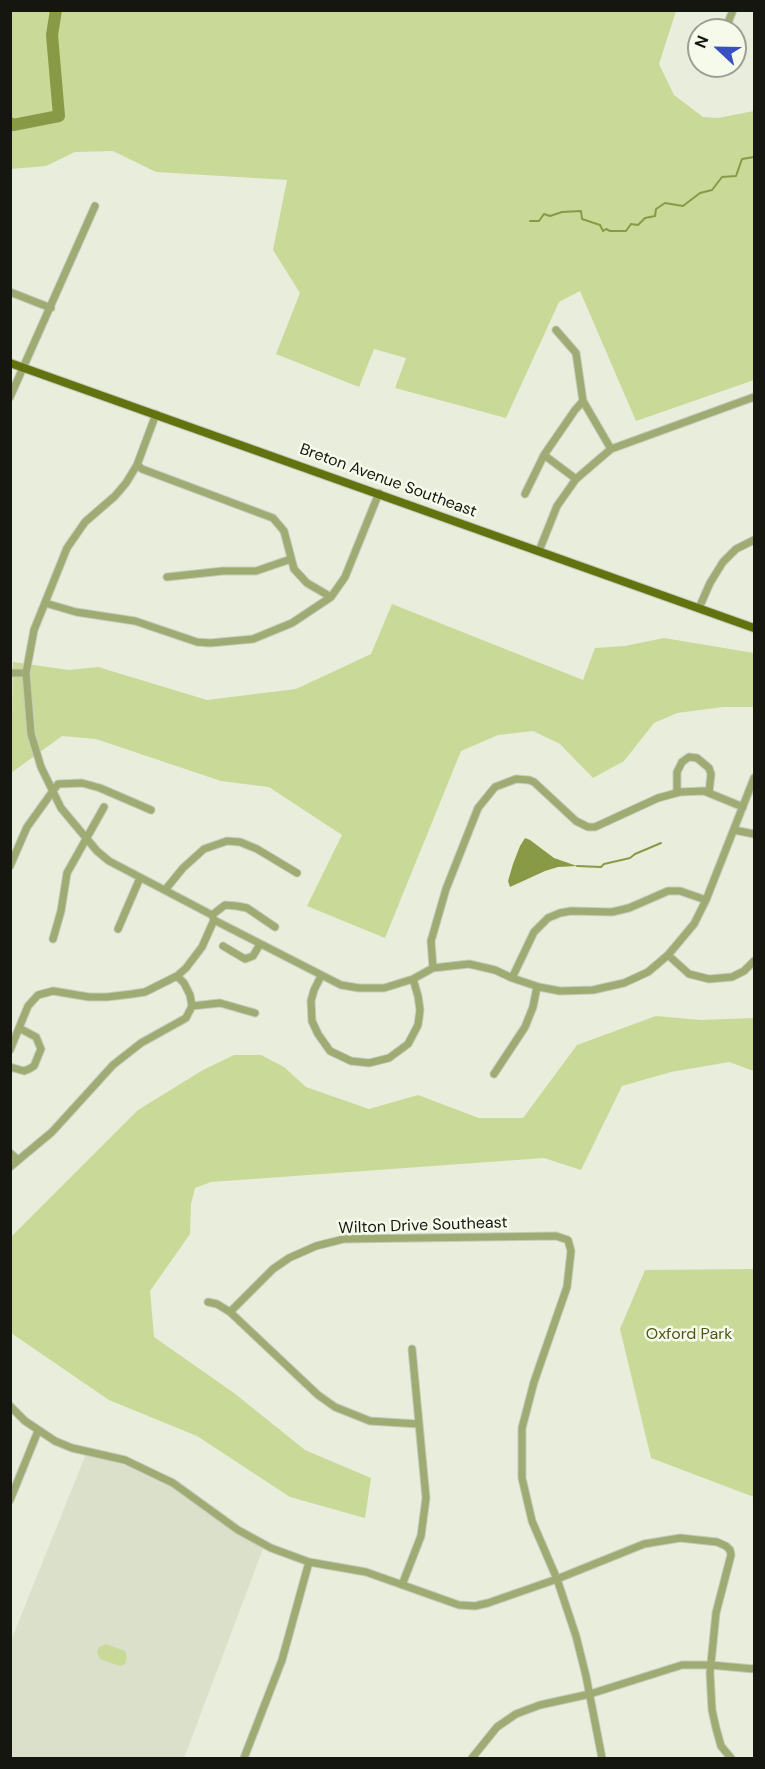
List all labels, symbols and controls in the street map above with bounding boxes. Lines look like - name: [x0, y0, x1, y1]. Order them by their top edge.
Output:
- north arrow: [687, 18, 747, 78]
- text: N: [690, 32, 714, 51]
- street label: Breton Avenue Southeast: [297, 440, 479, 522]
- street label: Wilton Drive Southeast: [338, 1213, 508, 1239]
- park label: Oxford Park: [646, 1325, 732, 1345]

